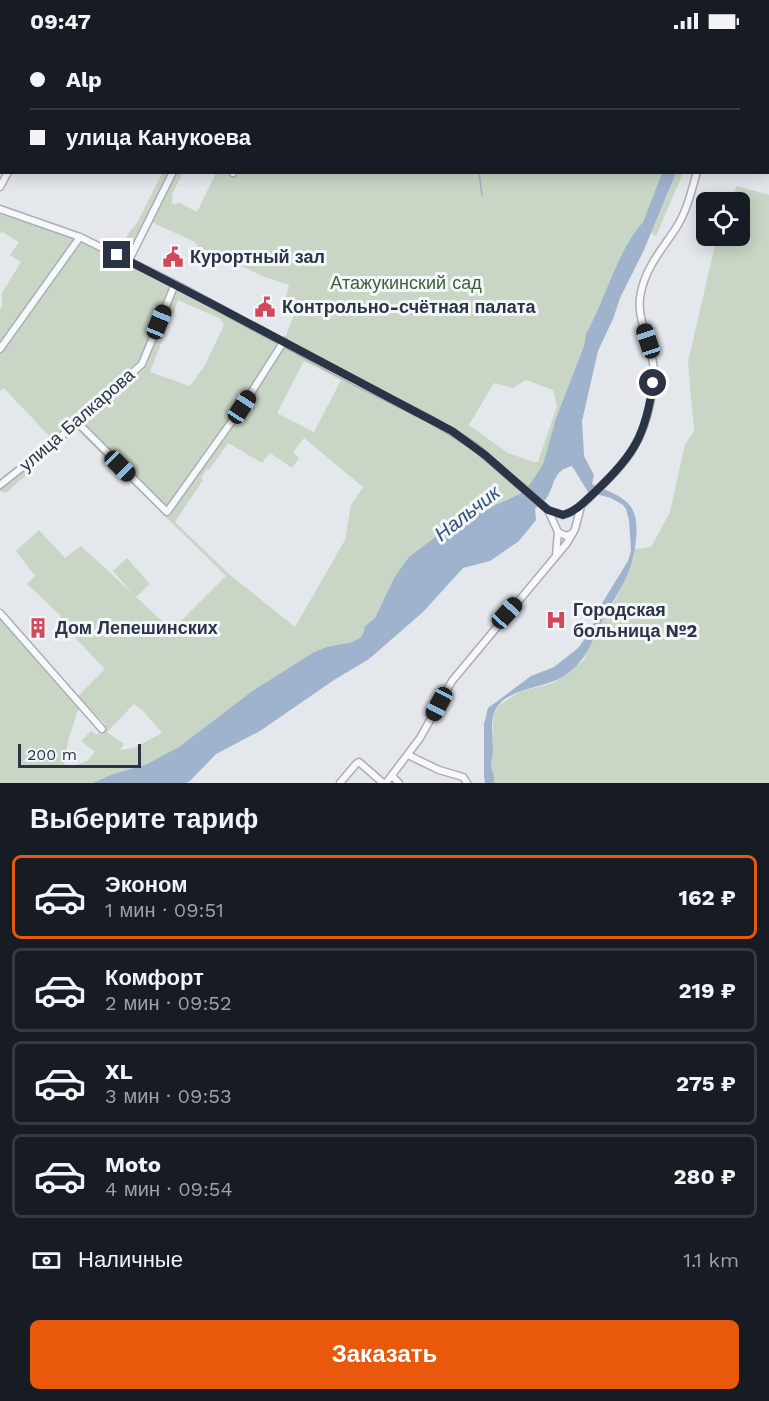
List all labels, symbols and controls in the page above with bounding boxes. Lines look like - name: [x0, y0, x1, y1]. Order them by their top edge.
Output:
- text: 09:47: [30, 9, 91, 34]
- text: Alp: [66, 67, 102, 92]
- text: улица Канукоева: [66, 125, 251, 150]
- map controls: [696, 192, 750, 246]
- button: locate: [696, 192, 750, 246]
- route end: [103, 241, 130, 268]
- public building icon: Курортный зал: [161, 245, 185, 269]
- place label: Курортный зал: [190, 246, 325, 267]
- park label: Атажукинский сад: [330, 272, 482, 293]
- public building icon: Контрольно-счётная палата: [253, 295, 277, 319]
- place label: Контрольно-счётная палата: [282, 296, 537, 317]
- car: [144, 302, 174, 342]
- car: [634, 321, 662, 361]
- street label: улица Балкарова: [15, 363, 139, 475]
- route start: [639, 369, 666, 396]
- car: [225, 387, 259, 427]
- car: [101, 447, 139, 485]
- water label: Нальчик: [430, 479, 506, 546]
- car: [488, 594, 526, 632]
- place label: Городская больница №2: [573, 599, 697, 641]
- hospital icon: Городская больница №2: [544, 608, 568, 632]
- building icon: Дом Лепешинских: [26, 616, 50, 640]
- place label: Дом Лепешинских: [55, 617, 218, 638]
- car: [423, 684, 455, 724]
- scale bar: [18, 741, 141, 768]
- text: 200 m: [27, 745, 77, 764]
- text: Выберите тариф: [30, 803, 258, 835]
- icon: car: [33, 870, 87, 924]
- text: Эконом: [105, 872, 188, 897]
- text: 162 ₽: [678, 885, 736, 910]
- text: 1 мин · 09:51: [105, 898, 224, 922]
- icon: car: [33, 963, 87, 1017]
- text: Комфорт: [105, 965, 204, 990]
- text: 219 ₽: [678, 978, 736, 1003]
- text: 2 мин · 09:52: [105, 991, 232, 1015]
- icon: car: [33, 1056, 87, 1110]
- text: XL: [105, 1059, 133, 1084]
- text: 275 ₽: [676, 1071, 736, 1096]
- text: 3 мин · 09:53: [105, 1084, 232, 1108]
- icon: car: [33, 1149, 87, 1203]
- text: Moto: [105, 1152, 161, 1177]
- text: 280 ₽: [673, 1164, 736, 1189]
- text: 4 мин · 09:54: [105, 1177, 233, 1201]
- icon: cash: [30, 1244, 63, 1277]
- text: Наличные: [78, 1247, 183, 1272]
- text: 1.1 km: [683, 1248, 739, 1272]
- button: Заказать: [30, 1320, 739, 1389]

